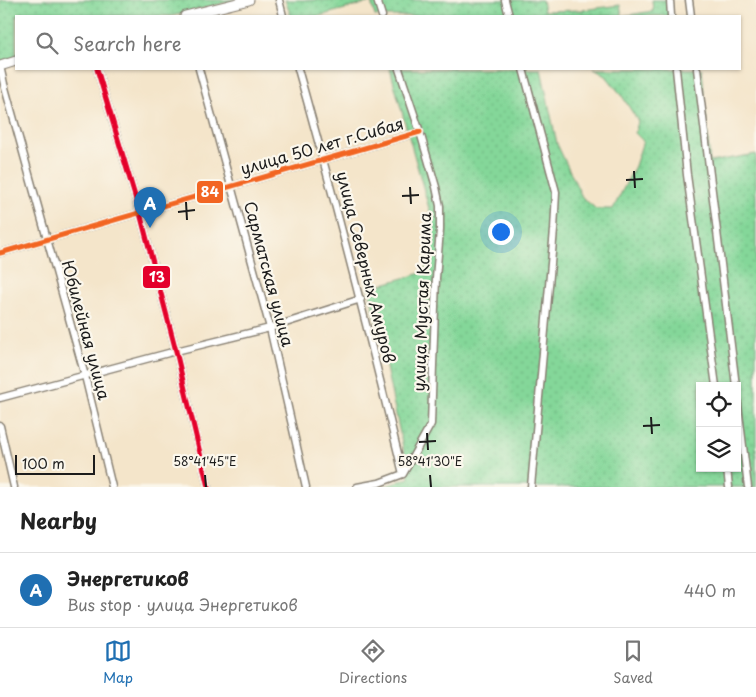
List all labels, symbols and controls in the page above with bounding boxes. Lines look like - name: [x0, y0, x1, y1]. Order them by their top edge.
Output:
- search box: [15, 15, 741, 70]
- icon: search: [33, 29, 61, 57]
- text: Search here: [73, 29, 182, 57]
- street label: улица 50 лет г.Сибая: [237, 110, 406, 180]
- street label: улица Северных Амуров: [331, 168, 402, 365]
- line badge: 84: [196, 180, 224, 204]
- text: 84: [201, 181, 220, 202]
- pin: A: [134, 187, 166, 228]
- street label: Сарматская улица: [239, 198, 301, 349]
- street label: улица Мустая Карима: [406, 212, 436, 392]
- your location: [488, 219, 514, 245]
- street label: Юбилейная улица: [57, 257, 117, 402]
- line badge: 13: [142, 265, 171, 289]
- text: 13: [149, 266, 165, 287]
- map controls: [696, 382, 741, 472]
- button: locate: [696, 382, 741, 427]
- button: layers: [696, 427, 741, 472]
- scale bar: [15, 452, 95, 475]
- text: 58°41'45"E: [173, 452, 237, 470]
- text: 58°41'30"E: [398, 452, 462, 470]
- text: 100 m: [22, 453, 65, 474]
- text: Nearby: [20, 504, 97, 536]
- text: Энергетиков: [67, 564, 189, 592]
- text: A: [30, 578, 42, 602]
- text: 440 m: [684, 578, 736, 602]
- text: Bus stop · улица Энергетиков: [67, 592, 298, 616]
- tab: Map: [103, 637, 133, 688]
- tab: Directions: [339, 637, 407, 688]
- tab: Saved: [613, 637, 653, 688]

